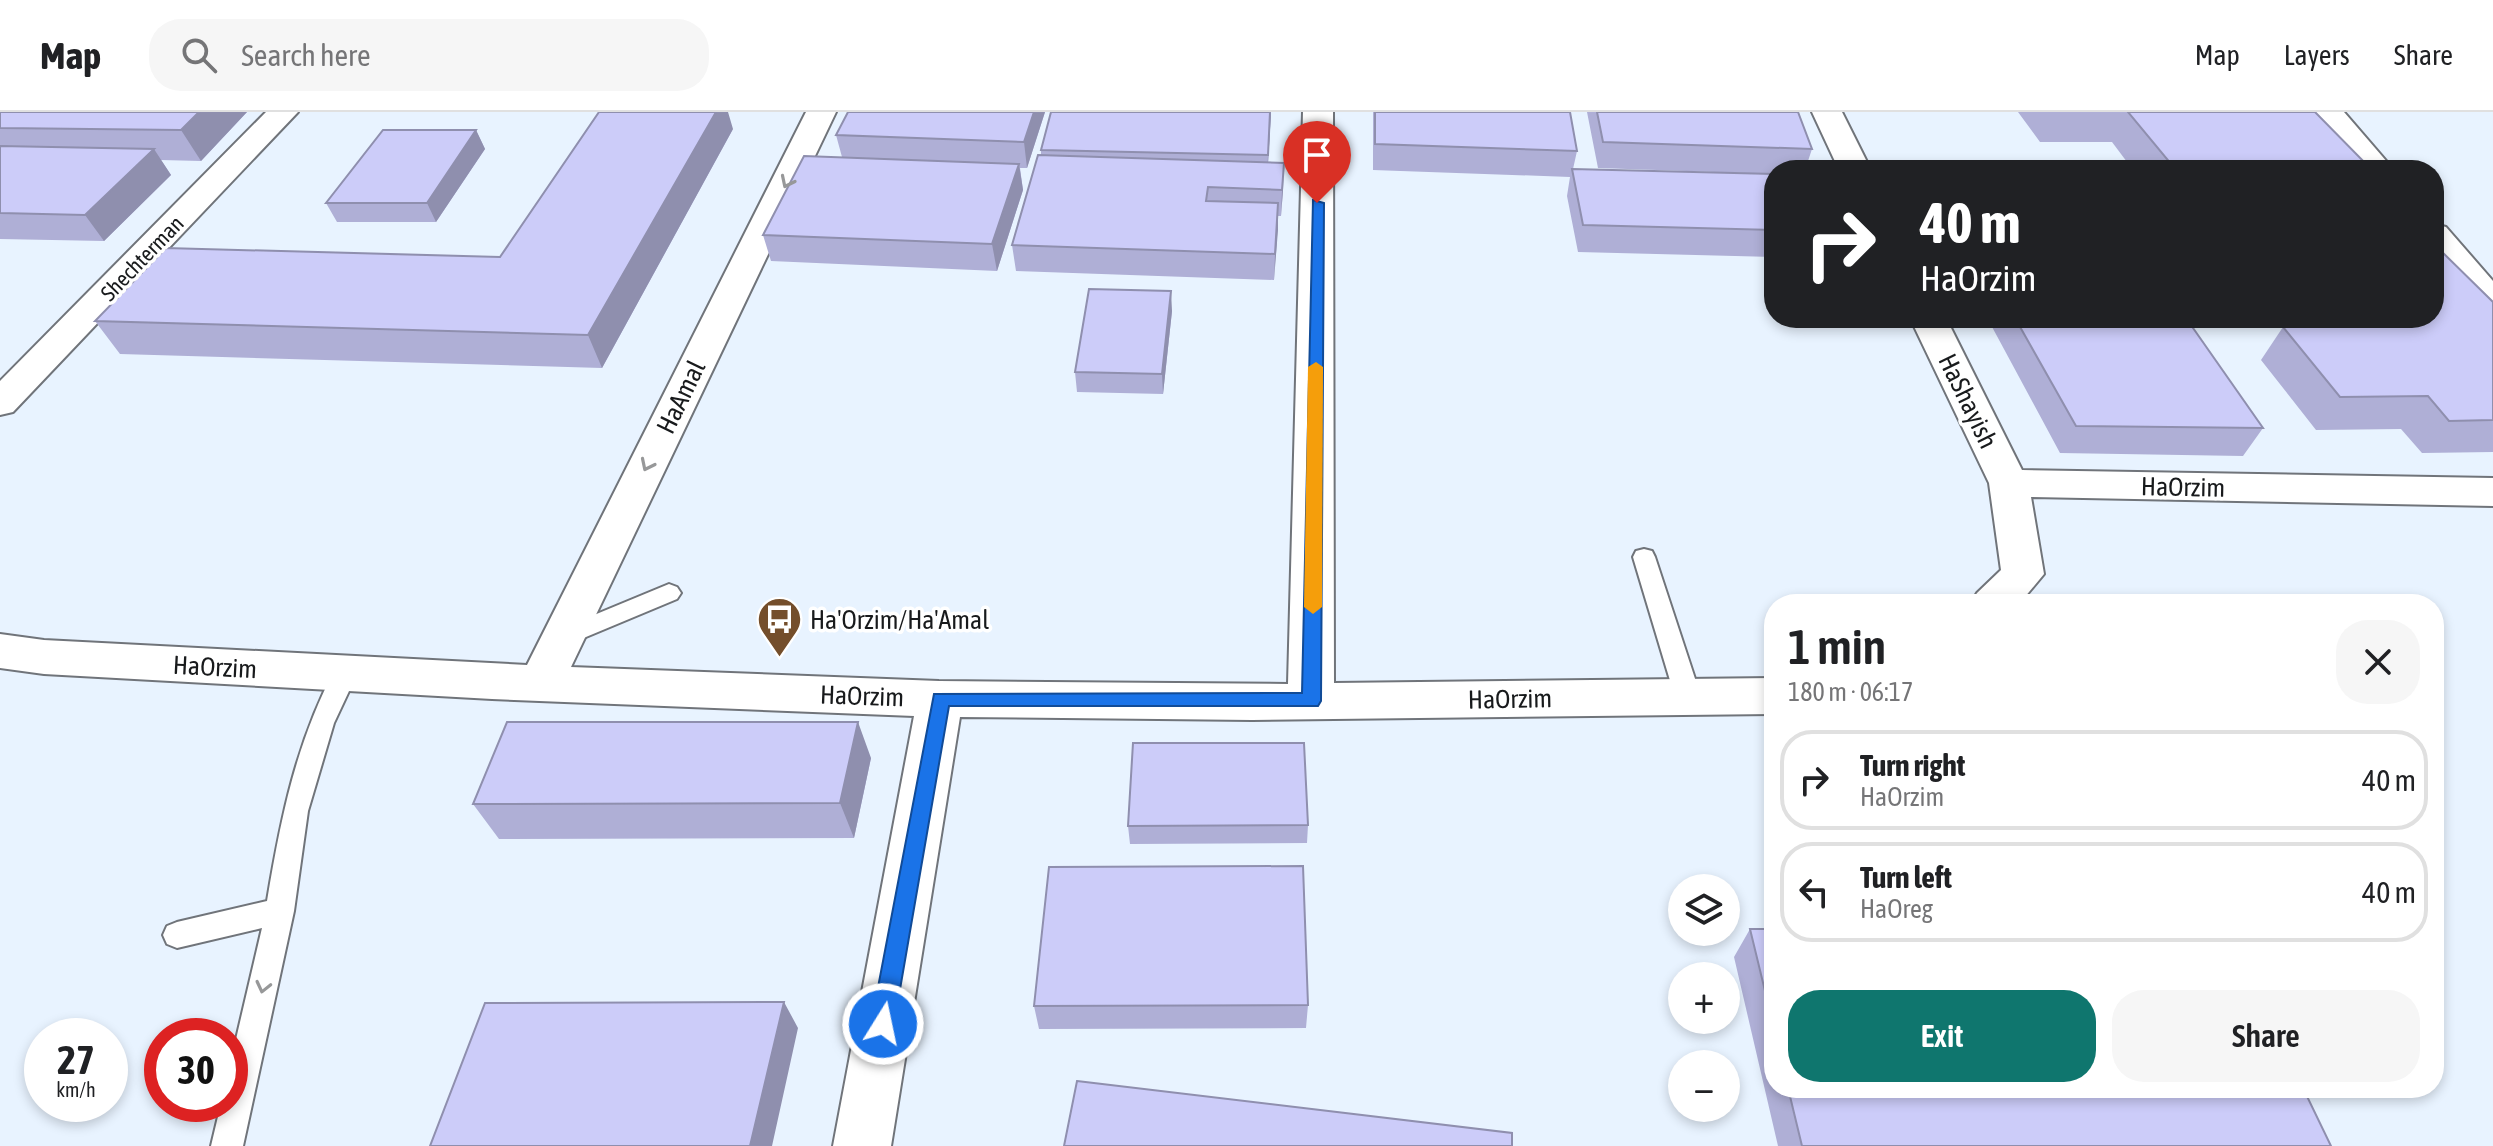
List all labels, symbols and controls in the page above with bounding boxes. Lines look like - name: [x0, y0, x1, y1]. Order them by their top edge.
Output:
- search box: [149, 19, 709, 91]
- icon: search: [177, 33, 221, 77]
- text: Map: [40, 34, 101, 77]
- text: Search here: [241, 38, 371, 72]
- text: Map: [2195, 39, 2240, 71]
- text: Layers: [2284, 39, 2350, 71]
- text: Share: [2394, 39, 2453, 71]
- pin: [1283, 121, 1351, 203]
- icon: arrive: [1295, 133, 1339, 177]
- one-way arrow: [781, 174, 797, 188]
- text: 40 m: [1920, 191, 2021, 255]
- icon: right: [1788, 192, 1892, 296]
- street label: Shechterman: [95, 210, 189, 306]
- text: HaOrzim: [1920, 257, 2036, 299]
- street label: HaShayish: [1932, 349, 2004, 453]
- street label: HaAmal: [651, 355, 712, 438]
- one-way arrow: [641, 457, 657, 472]
- street label: HaOrzim: [2141, 471, 2225, 503]
- bus stop icon: Ha'Orzim/Ha'Amal: [755, 596, 803, 659]
- place label: Ha'Orzim/Ha'Amal: [810, 605, 989, 635]
- text: 1 min: [1788, 619, 1886, 674]
- button: close: [2336, 620, 2420, 704]
- street label: HaOrzim: [172, 650, 258, 684]
- text: 180 m · 06:17: [1788, 677, 1913, 707]
- street label: HaOrzim: [819, 680, 905, 712]
- street label: HaOrzim: [1468, 683, 1552, 715]
- text: Turn right: [1860, 748, 1966, 782]
- icon: right: [1792, 758, 1836, 802]
- text: 40 m: [2362, 763, 2416, 797]
- text: HaOrzim: [1860, 782, 1944, 812]
- text: Turn left: [1860, 860, 1952, 894]
- icon: left: [1792, 870, 1836, 914]
- map controls: [1668, 874, 1740, 1122]
- button: layers: [1668, 874, 1740, 946]
- text: 40 m: [2362, 875, 2416, 909]
- text: HaOreg: [1860, 894, 1933, 924]
- button: +: [1668, 962, 1740, 1034]
- one-way arrow: [255, 979, 272, 993]
- position arrow: [841, 982, 925, 1066]
- button: Exit: [1788, 990, 2096, 1082]
- button: Share: [2112, 990, 2420, 1082]
- speed limit sign: 30: [144, 1018, 248, 1122]
- text: 27: [57, 1037, 95, 1082]
- button: −: [1668, 1050, 1740, 1122]
- text: km/h: [56, 1078, 96, 1101]

